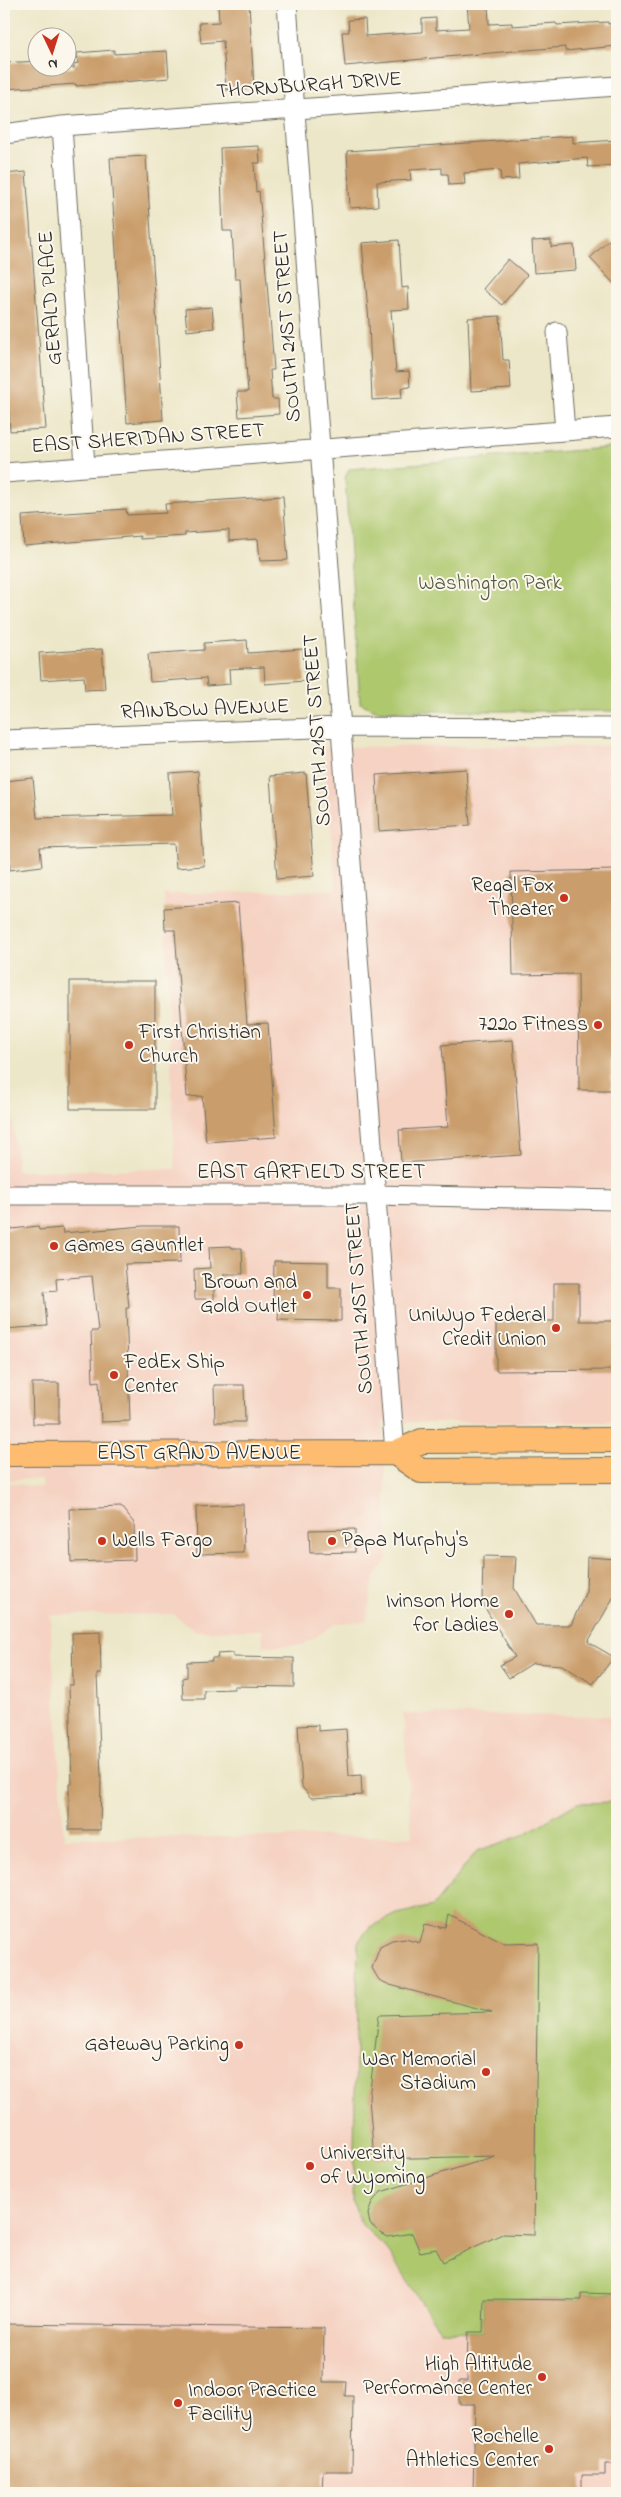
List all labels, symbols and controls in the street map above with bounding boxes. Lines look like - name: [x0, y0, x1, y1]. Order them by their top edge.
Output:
- north arrow: [28, 28, 78, 78]
- text: N: [47, 53, 58, 74]
- street label: THORNBURGH DRIVE: [215, 65, 403, 107]
- street label: SOUTH 21ST STREET: [266, 229, 310, 423]
- street label: GERALD PLACE: [31, 230, 71, 366]
- street label: EAST SHERIDAN STREET: [30, 416, 266, 462]
- park label: Washington Park: [418, 569, 562, 601]
- street label: SOUTH 21ST STREET: [296, 633, 340, 827]
- street label: RAINBOW AVENUE: [120, 692, 290, 728]
- place label: Regal Fox Theater: [471, 871, 554, 925]
- marker: Regal Fox Theater: [558, 892, 570, 904]
- place label: 7220 Fitness: [479, 1010, 588, 1040]
- place label: First Christian Church: [138, 1018, 261, 1072]
- marker: 7220 Fitness: [592, 1019, 604, 1031]
- marker: First Christian Church: [123, 1039, 135, 1051]
- street label: EAST GARFIELD STREET: [197, 1158, 425, 1188]
- street label: SOUTH 21ST STREET: [338, 1201, 382, 1395]
- place label: Games Gauntlet: [64, 1231, 204, 1261]
- marker: Games Gauntlet: [48, 1240, 60, 1252]
- place label: Brown and Gold Outlet: [200, 1268, 297, 1322]
- marker: Brown and Gold Outlet: [301, 1289, 313, 1301]
- place label: UniWyo Federal Credit Union: [408, 1301, 546, 1355]
- marker: UniWyo Federal Credit Union: [550, 1322, 562, 1334]
- place label: FedEx Ship Center: [123, 1348, 225, 1402]
- marker: FedEx Ship Center: [108, 1369, 120, 1381]
- street label: EAST GRAND AVENUE: [97, 1439, 301, 1469]
- place label: Wells Fargo: [112, 1526, 213, 1558]
- place label: Papa Murphy's: [342, 1526, 469, 1558]
- marker: Wells Fargo: [96, 1535, 108, 1547]
- marker: Papa Murphy's: [326, 1535, 338, 1547]
- place label: Ivinson Home for Ladies: [386, 1587, 500, 1641]
- marker: Ivinson Home for Ladies: [503, 1608, 515, 1620]
- place label: Gateway Parking: [84, 2030, 229, 2062]
- marker: Gateway Parking: [233, 2039, 245, 2051]
- place label: War Memorial Stadium: [362, 2045, 476, 2099]
- marker: War Memorial Stadium: [480, 2066, 492, 2078]
- place label: University of Wyoming: [320, 2139, 425, 2195]
- marker: University of Wyoming: [304, 2160, 316, 2172]
- place label: High Altitude Performance Center: [363, 2350, 533, 2404]
- marker: High Altitude Performance Center: [536, 2371, 548, 2383]
- place label: Indoor Practice Facility: [187, 2376, 317, 2432]
- marker: Indoor Practice Facility: [172, 2397, 184, 2409]
- place label: Rochelle Athletics Center: [406, 2422, 540, 2476]
- marker: Rochelle Athletics Center: [543, 2443, 555, 2455]

